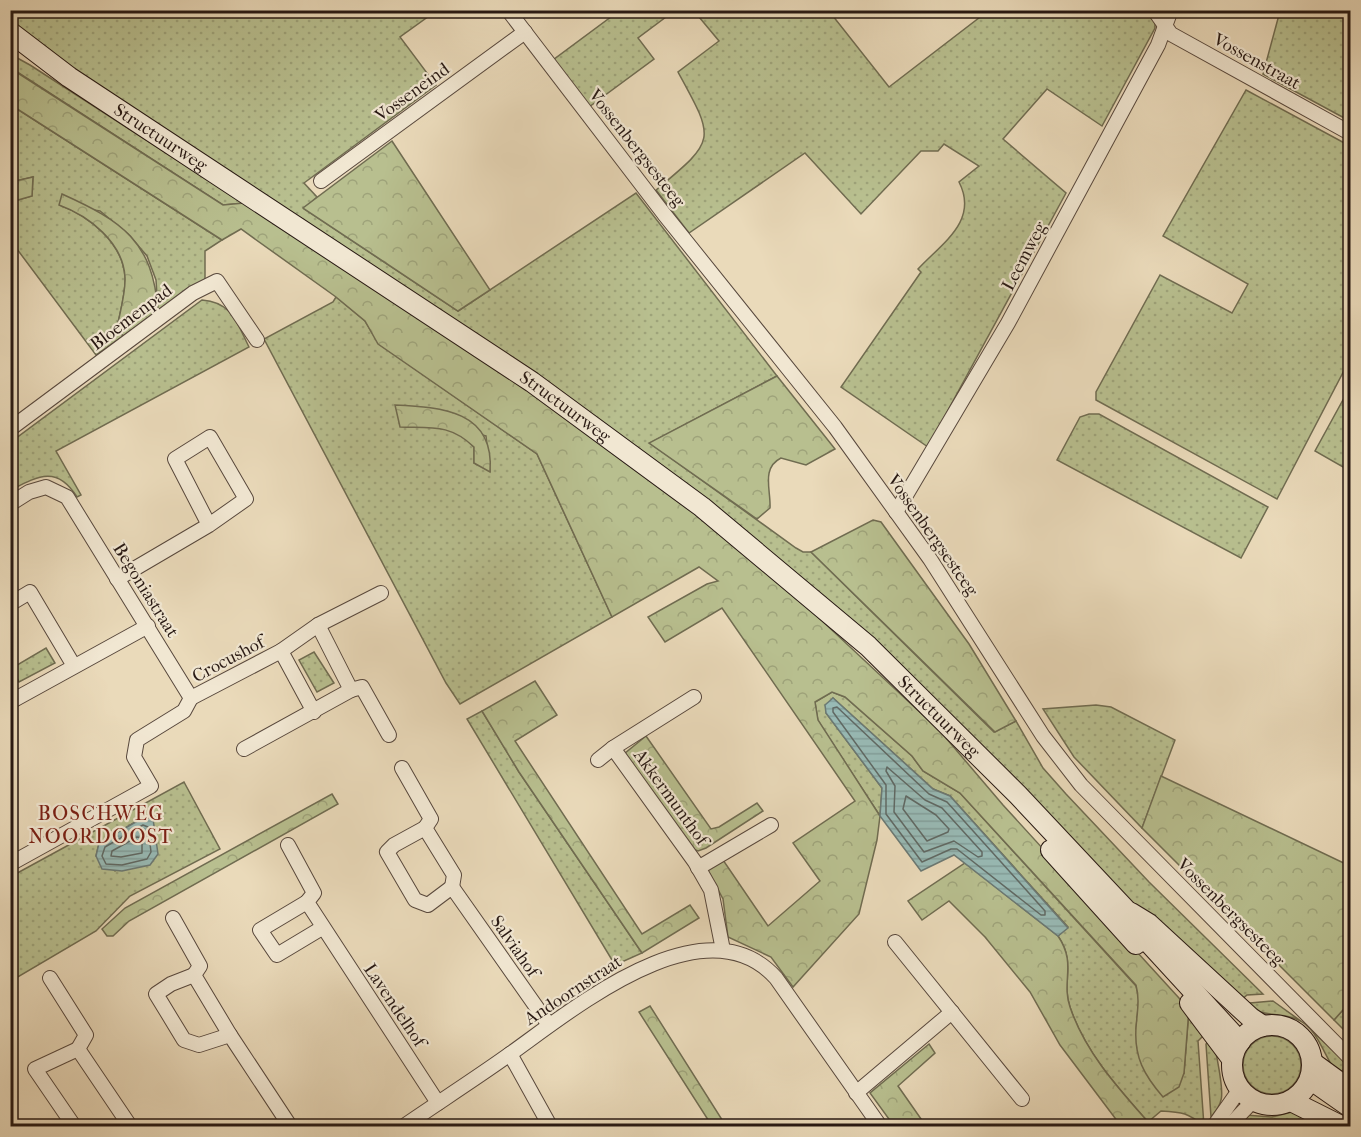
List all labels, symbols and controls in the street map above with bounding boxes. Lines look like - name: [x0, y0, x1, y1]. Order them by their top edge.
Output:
- street label: Vossenstraat: [1209, 28, 1304, 94]
- street label: Vosseneind: [370, 58, 454, 127]
- street label: Vossenbergsesteeg: [583, 84, 689, 212]
- street label: Structuurweg: [110, 99, 211, 176]
- street label: Leemweg: [998, 218, 1051, 294]
- street label: Bloemenpad: [86, 280, 176, 355]
- street label: Structuurweg: [516, 367, 615, 447]
- street label: Vossenbergsesteeg: [882, 469, 983, 601]
- street label: Begoniastraat: [108, 539, 183, 642]
- street label: Crocushof: [189, 630, 271, 687]
- street label: Structuurweg: [893, 671, 984, 762]
- street label: Akkermunthof: [628, 745, 715, 853]
- district label: BOSCHWEG NOORDOOST: [28, 802, 174, 848]
- street label: Vossenbergsesteeg: [1172, 853, 1289, 971]
- street label: Salviahof: [486, 912, 546, 984]
- street label: Andoornstraat: [520, 951, 626, 1030]
- street label: Lavendelhof: [359, 960, 432, 1054]

